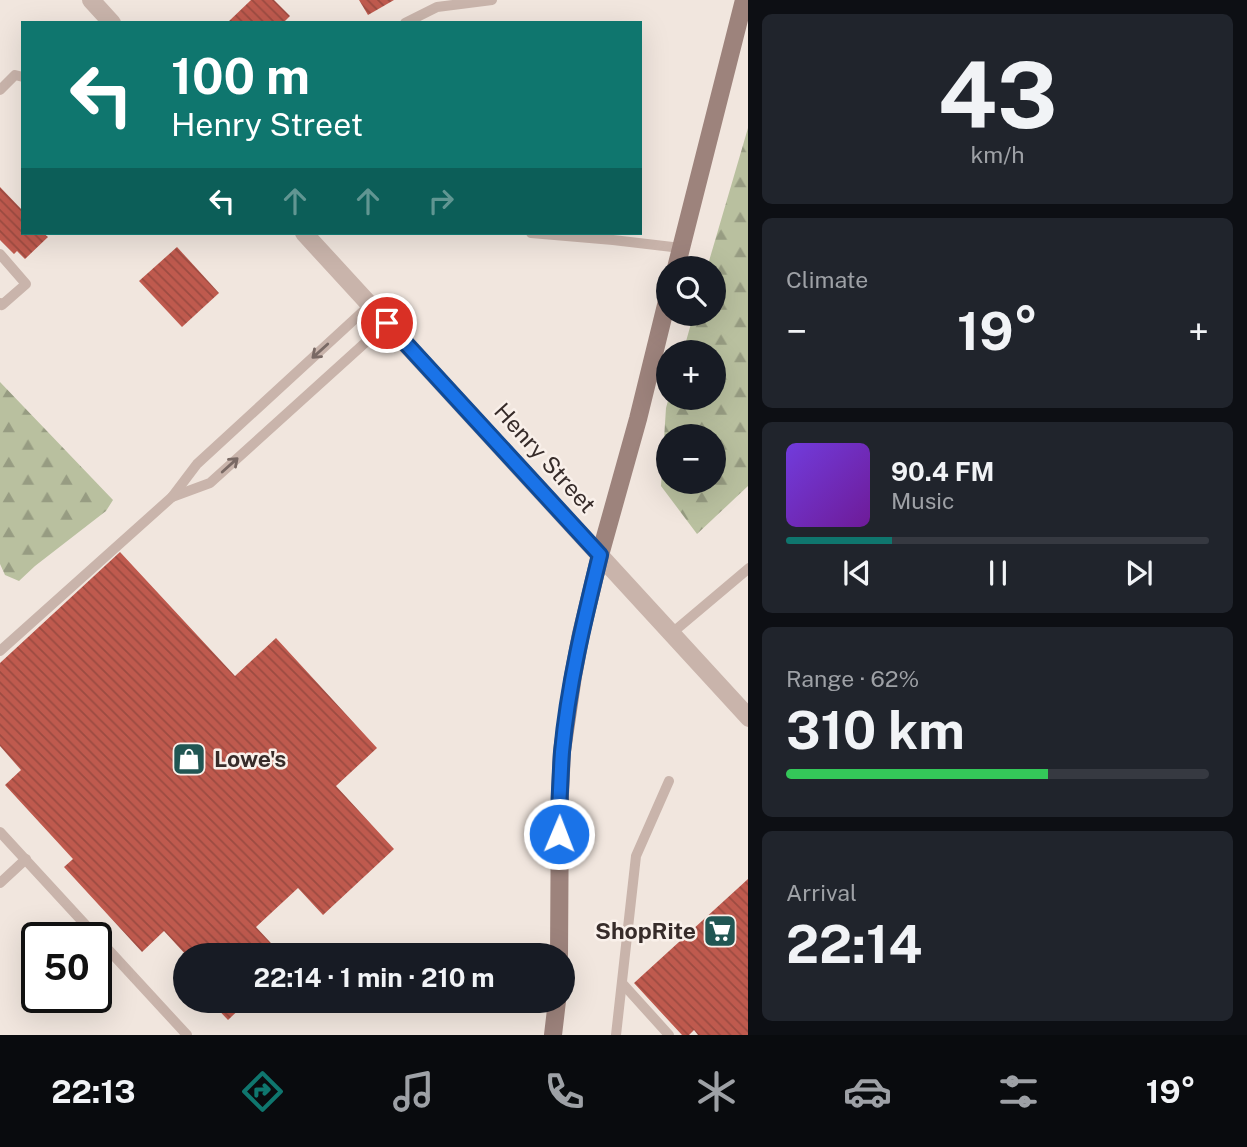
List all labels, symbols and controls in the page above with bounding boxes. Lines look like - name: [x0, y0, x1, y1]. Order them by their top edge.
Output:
- text: 43: [937, 42, 1058, 148]
- text: 100 m: [171, 47, 310, 105]
- icon: left: [56, 49, 147, 140]
- text: Henry Street: [171, 106, 363, 143]
- text: km/h: [970, 141, 1025, 168]
- icon: left: [203, 182, 241, 220]
- icon: ahead: [276, 182, 314, 220]
- icon: ahead: [349, 182, 387, 220]
- icon: right: [422, 182, 460, 220]
- map controls: [656, 256, 726, 494]
- button: search: [656, 256, 726, 326]
- text: Climate: [786, 266, 868, 293]
- pin: [357, 293, 417, 353]
- text: 19°: [957, 301, 1038, 362]
- icon: arrive: [368, 304, 406, 342]
- text: −: [786, 309, 807, 354]
- text: +: [1188, 309, 1209, 354]
- button: +: [656, 340, 726, 410]
- one-way arrow: [312, 343, 329, 360]
- street label: Henry Street: [489, 397, 602, 518]
- button: −: [656, 424, 726, 494]
- text: 90.4 FM: [891, 456, 994, 487]
- one-way arrow: [221, 457, 239, 473]
- text: Music: [891, 487, 955, 514]
- icon: previous: [838, 554, 876, 592]
- icon: pause: [979, 554, 1017, 592]
- icon: next: [1120, 554, 1158, 592]
- text: Range · 62%: [786, 665, 919, 692]
- text: 310 km: [786, 700, 965, 761]
- shop icon: Lowe's: [170, 740, 208, 778]
- place label: Lowe's: [214, 745, 286, 772]
- position arrow: [522, 797, 596, 871]
- text: Arrival: [786, 879, 857, 906]
- supermarket icon: ShopRite: [701, 912, 739, 950]
- text: 22:14: [786, 914, 922, 975]
- place label: ShopRite: [595, 917, 696, 944]
- speed limit sign: 50: [21, 922, 112, 1013]
- text: 22:14 · 1 min · 210 m: [253, 962, 495, 993]
- icon: directions: [238, 1067, 287, 1116]
- icon: music: [389, 1067, 438, 1116]
- icon: phone: [540, 1067, 589, 1116]
- icon: climate: [692, 1067, 741, 1116]
- icon: car: [843, 1067, 892, 1116]
- icon: filters: [994, 1067, 1043, 1116]
- text: 22:13: [51, 1073, 135, 1110]
- text: 19°: [1146, 1073, 1196, 1110]

